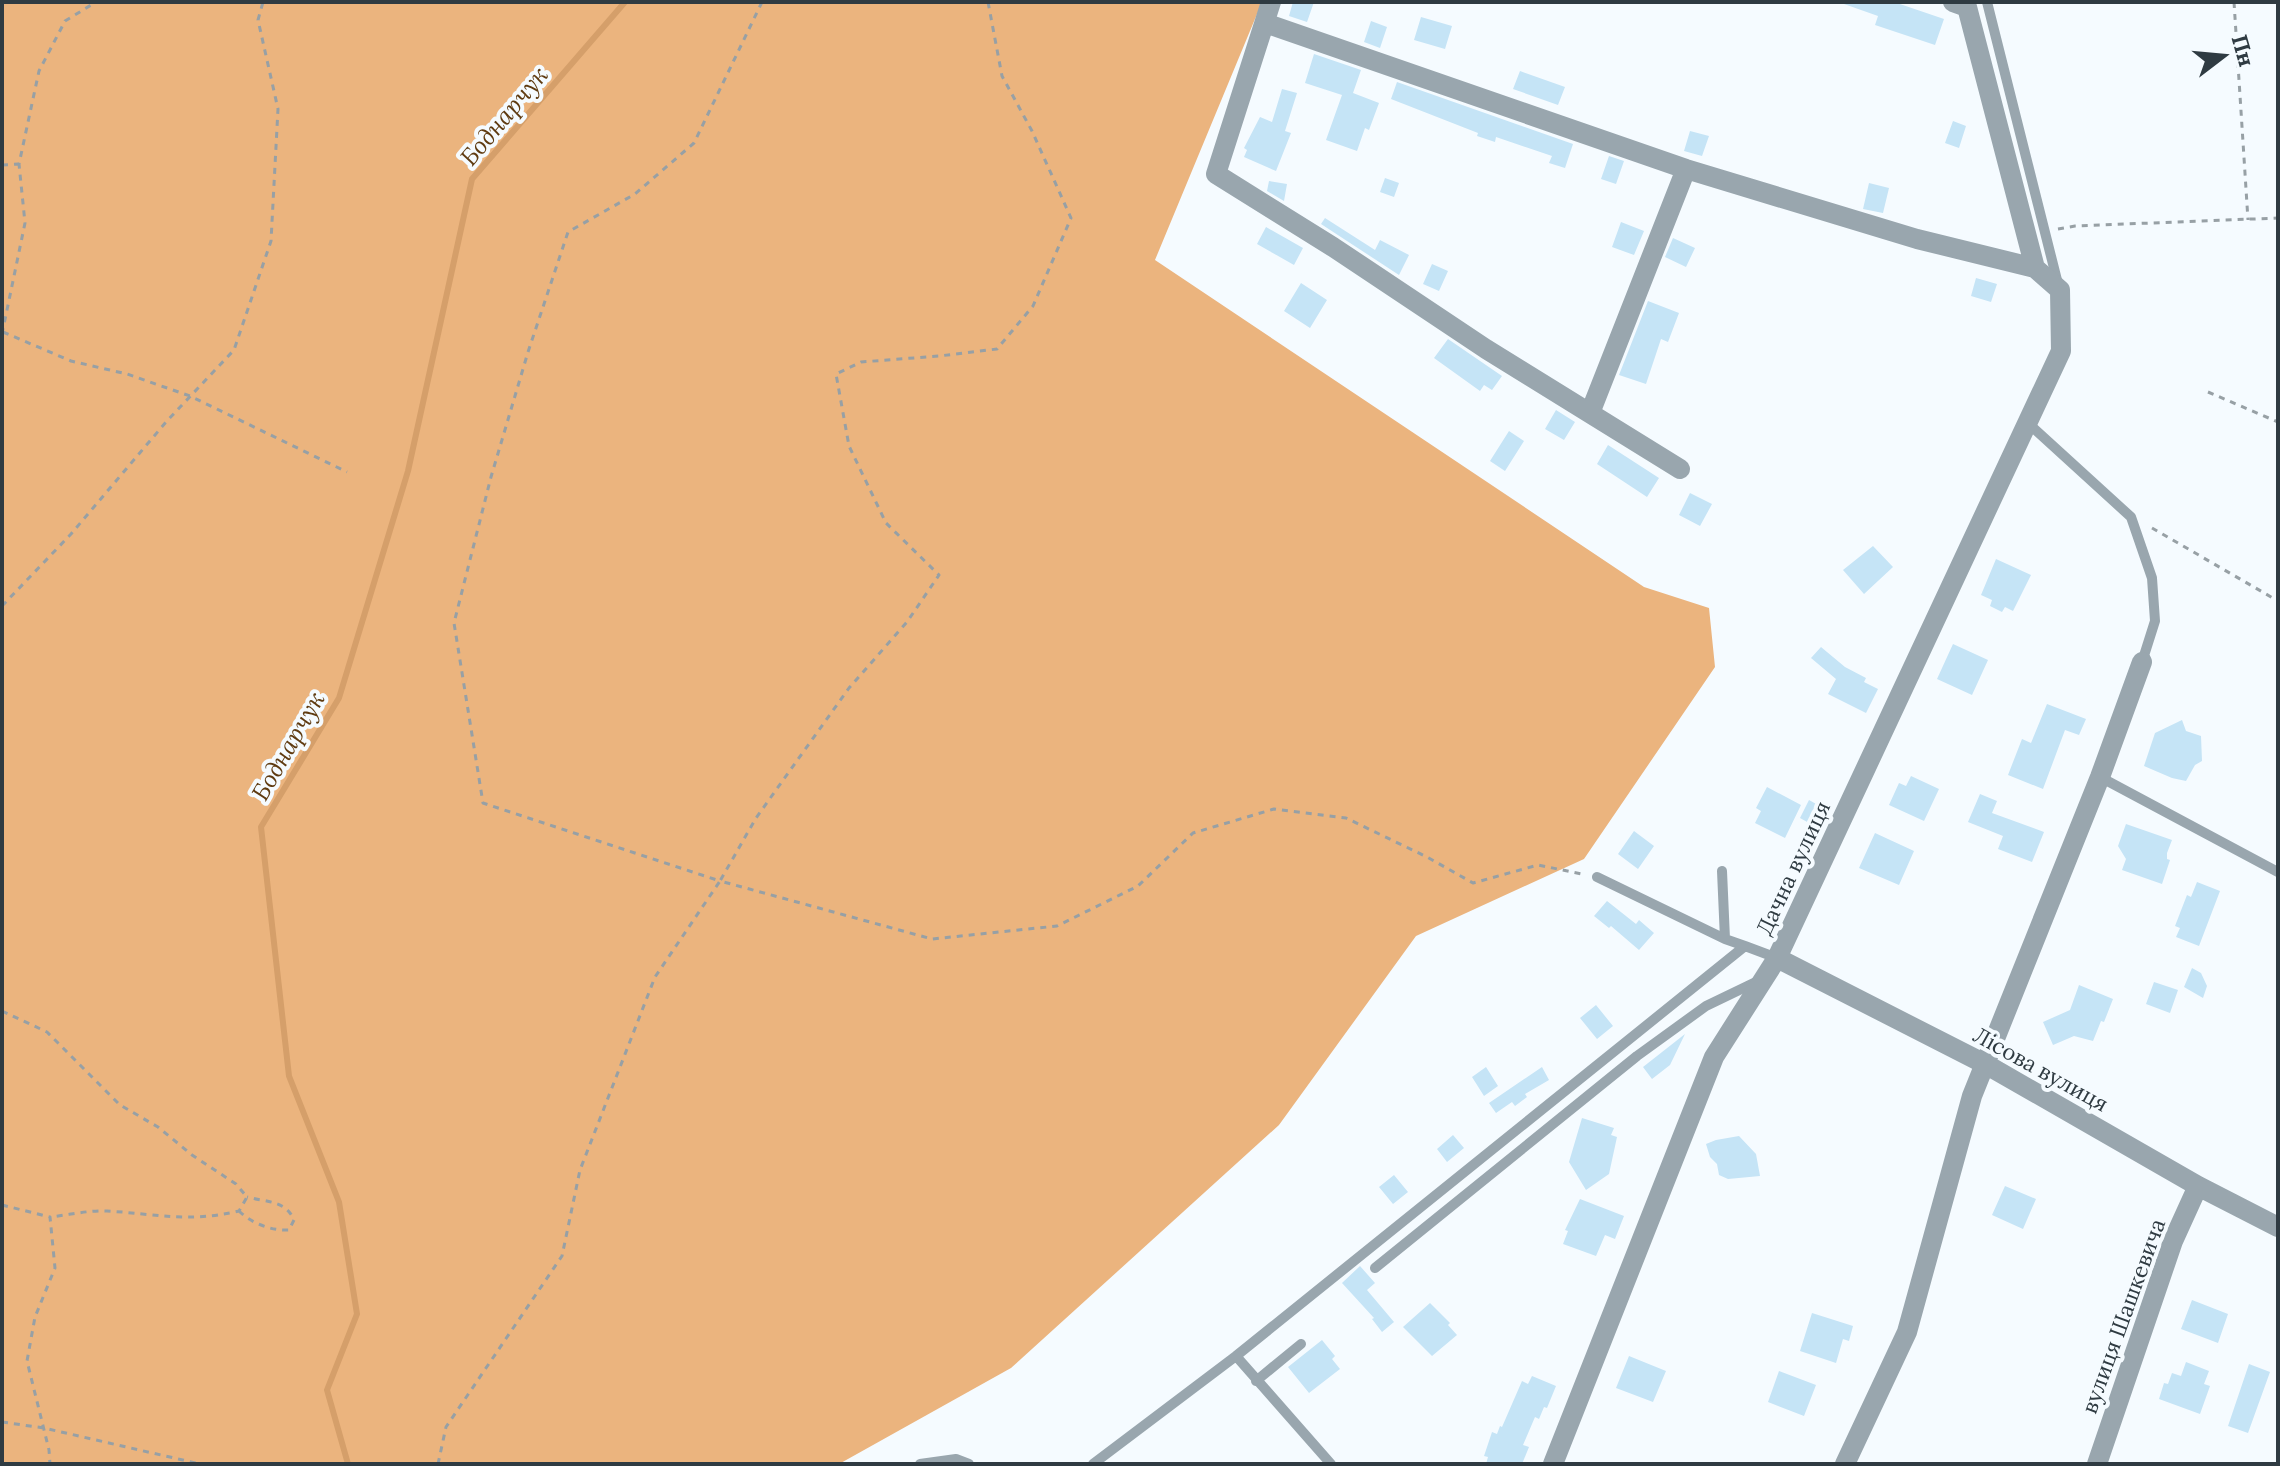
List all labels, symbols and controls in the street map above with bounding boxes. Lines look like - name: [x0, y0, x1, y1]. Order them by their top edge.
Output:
- north arrow: [2184, 16, 2264, 96]
- text: Пн: [2225, 31, 2261, 70]
- water label: Боднарчук: [453, 60, 555, 172]
- water label: Боднарчук: [244, 686, 332, 806]
- street label: Дачна вулиця: [1750, 796, 1836, 940]
- street label: Лісова вулиця: [1969, 1020, 2113, 1118]
- street label: вулиця Шашкевича: [2075, 1215, 2171, 1417]

